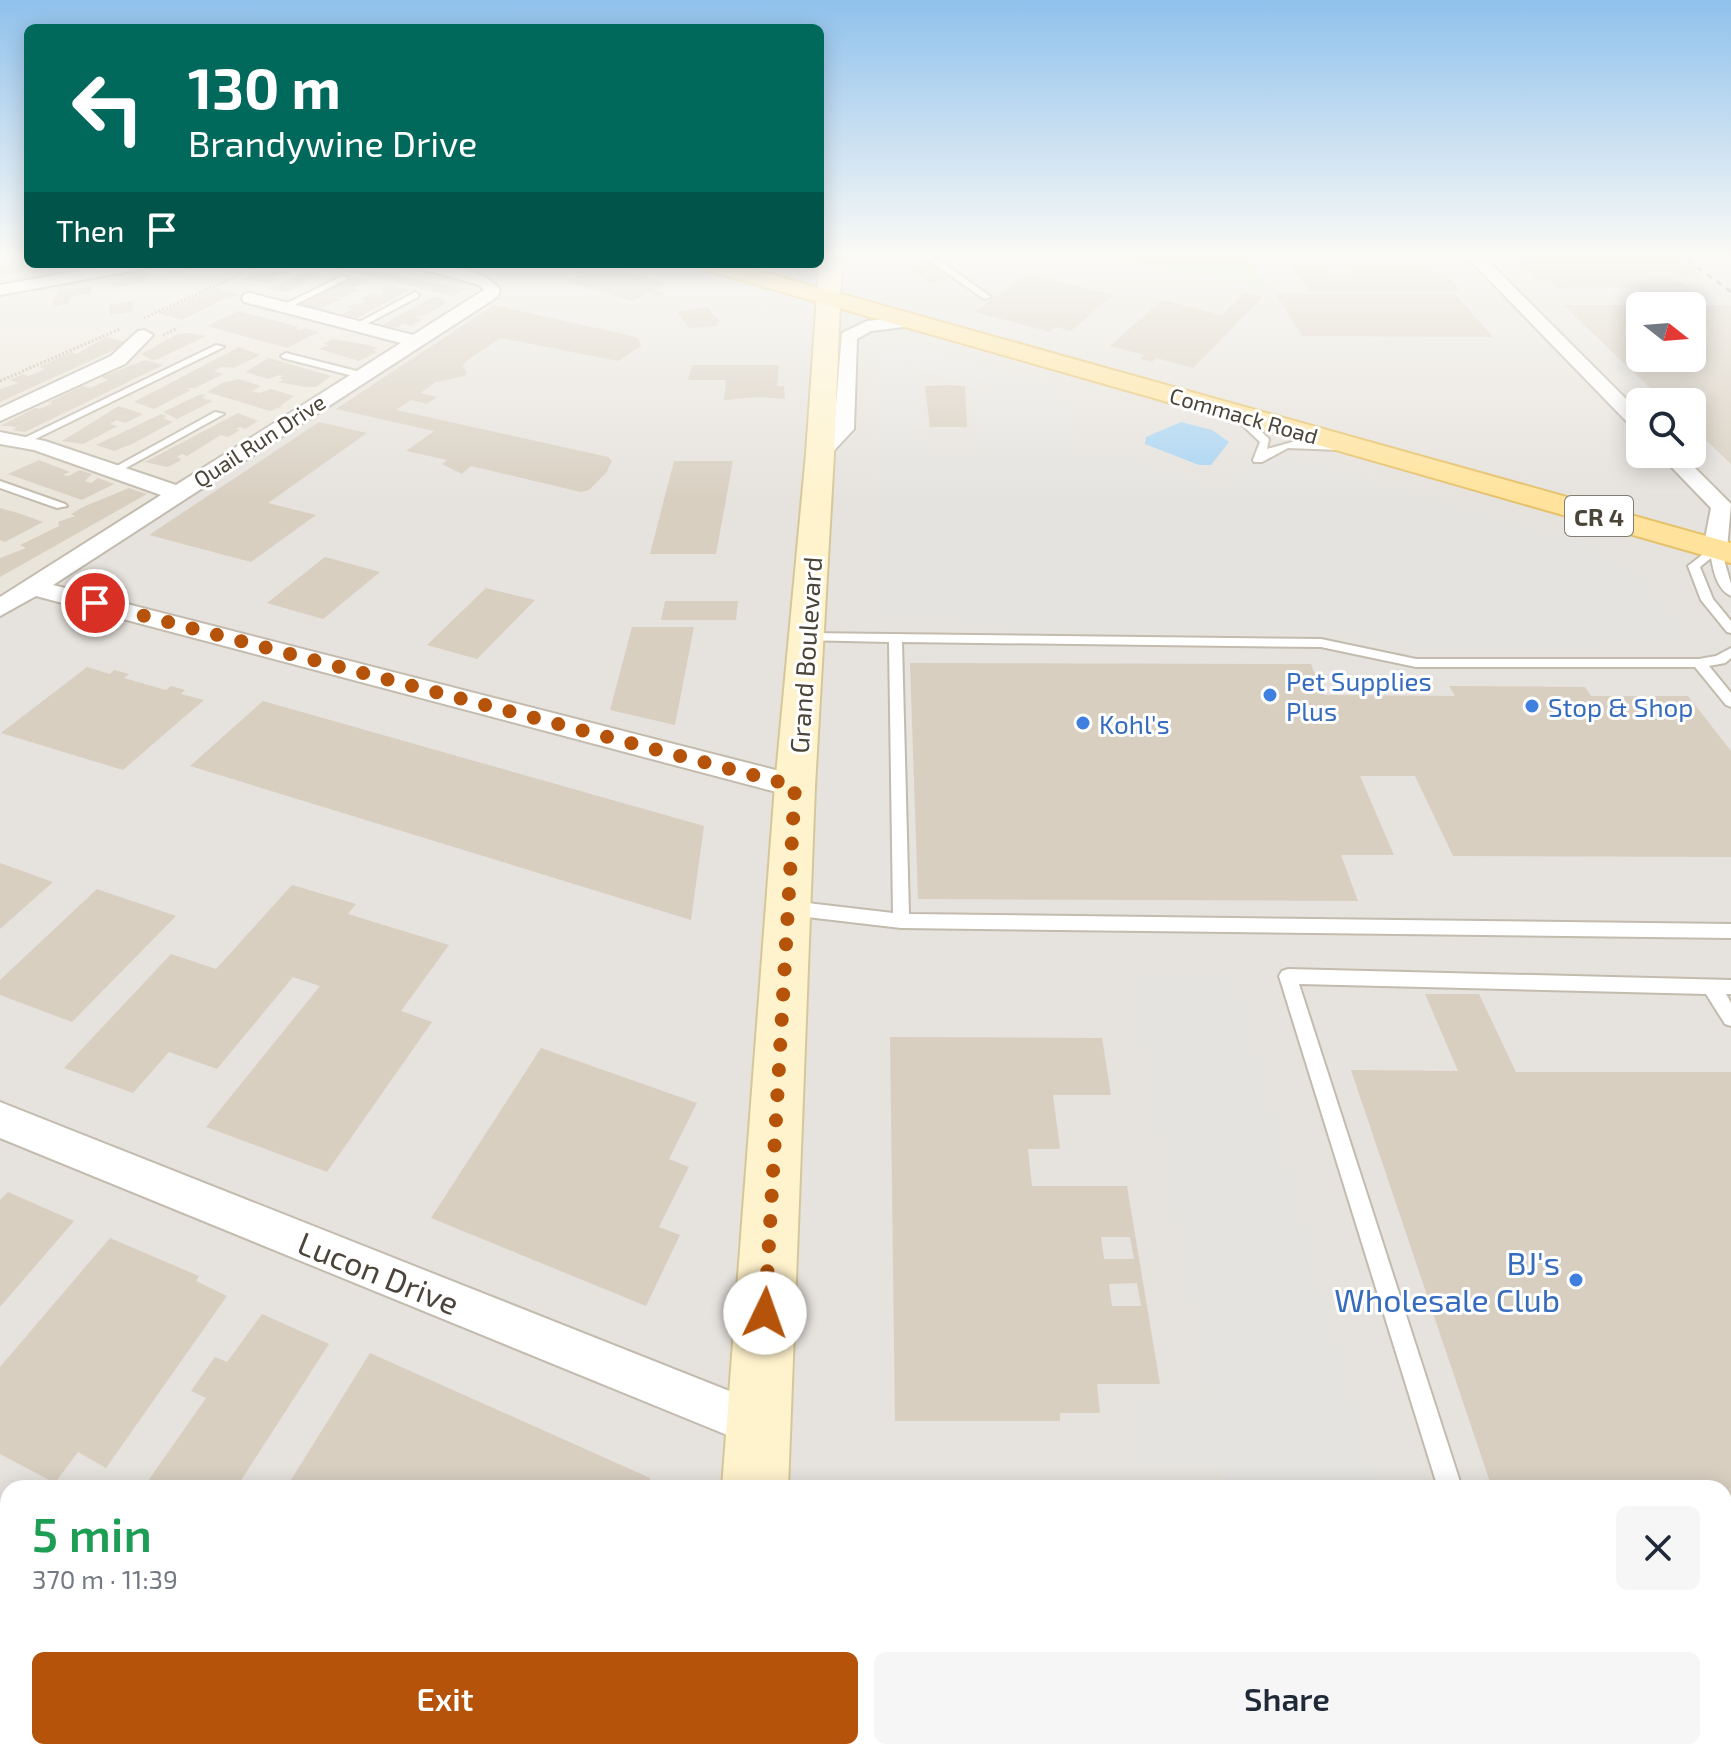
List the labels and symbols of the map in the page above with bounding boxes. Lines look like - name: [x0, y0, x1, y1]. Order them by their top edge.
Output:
- north arrow: [1626, 292, 1706, 372]
- street label: Commack Road: [1167, 381, 1321, 449]
- street label: Quail Run Drive: [188, 388, 330, 493]
- road number: CR 4: [1565, 496, 1633, 536]
- street label: Grand Boulevard: [783, 556, 827, 754]
- pin: [61, 569, 129, 637]
- place label: Pet Supplies Plus: [1286, 665, 1432, 726]
- marker: Pet Supplies Plus: [1261, 686, 1279, 704]
- place label: Stop & Shop: [1548, 691, 1693, 722]
- marker: Stop & Shop: [1523, 697, 1541, 715]
- place label: Kohl's: [1099, 708, 1170, 739]
- marker: Kohl's: [1074, 714, 1092, 732]
- street label: Lucon Drive: [293, 1223, 465, 1321]
- place label: BJ's Wholesale Club: [1334, 1243, 1560, 1318]
- position arrow: [723, 1271, 807, 1355]
- marker: BJ's Wholesale Club: [1567, 1271, 1585, 1289]

